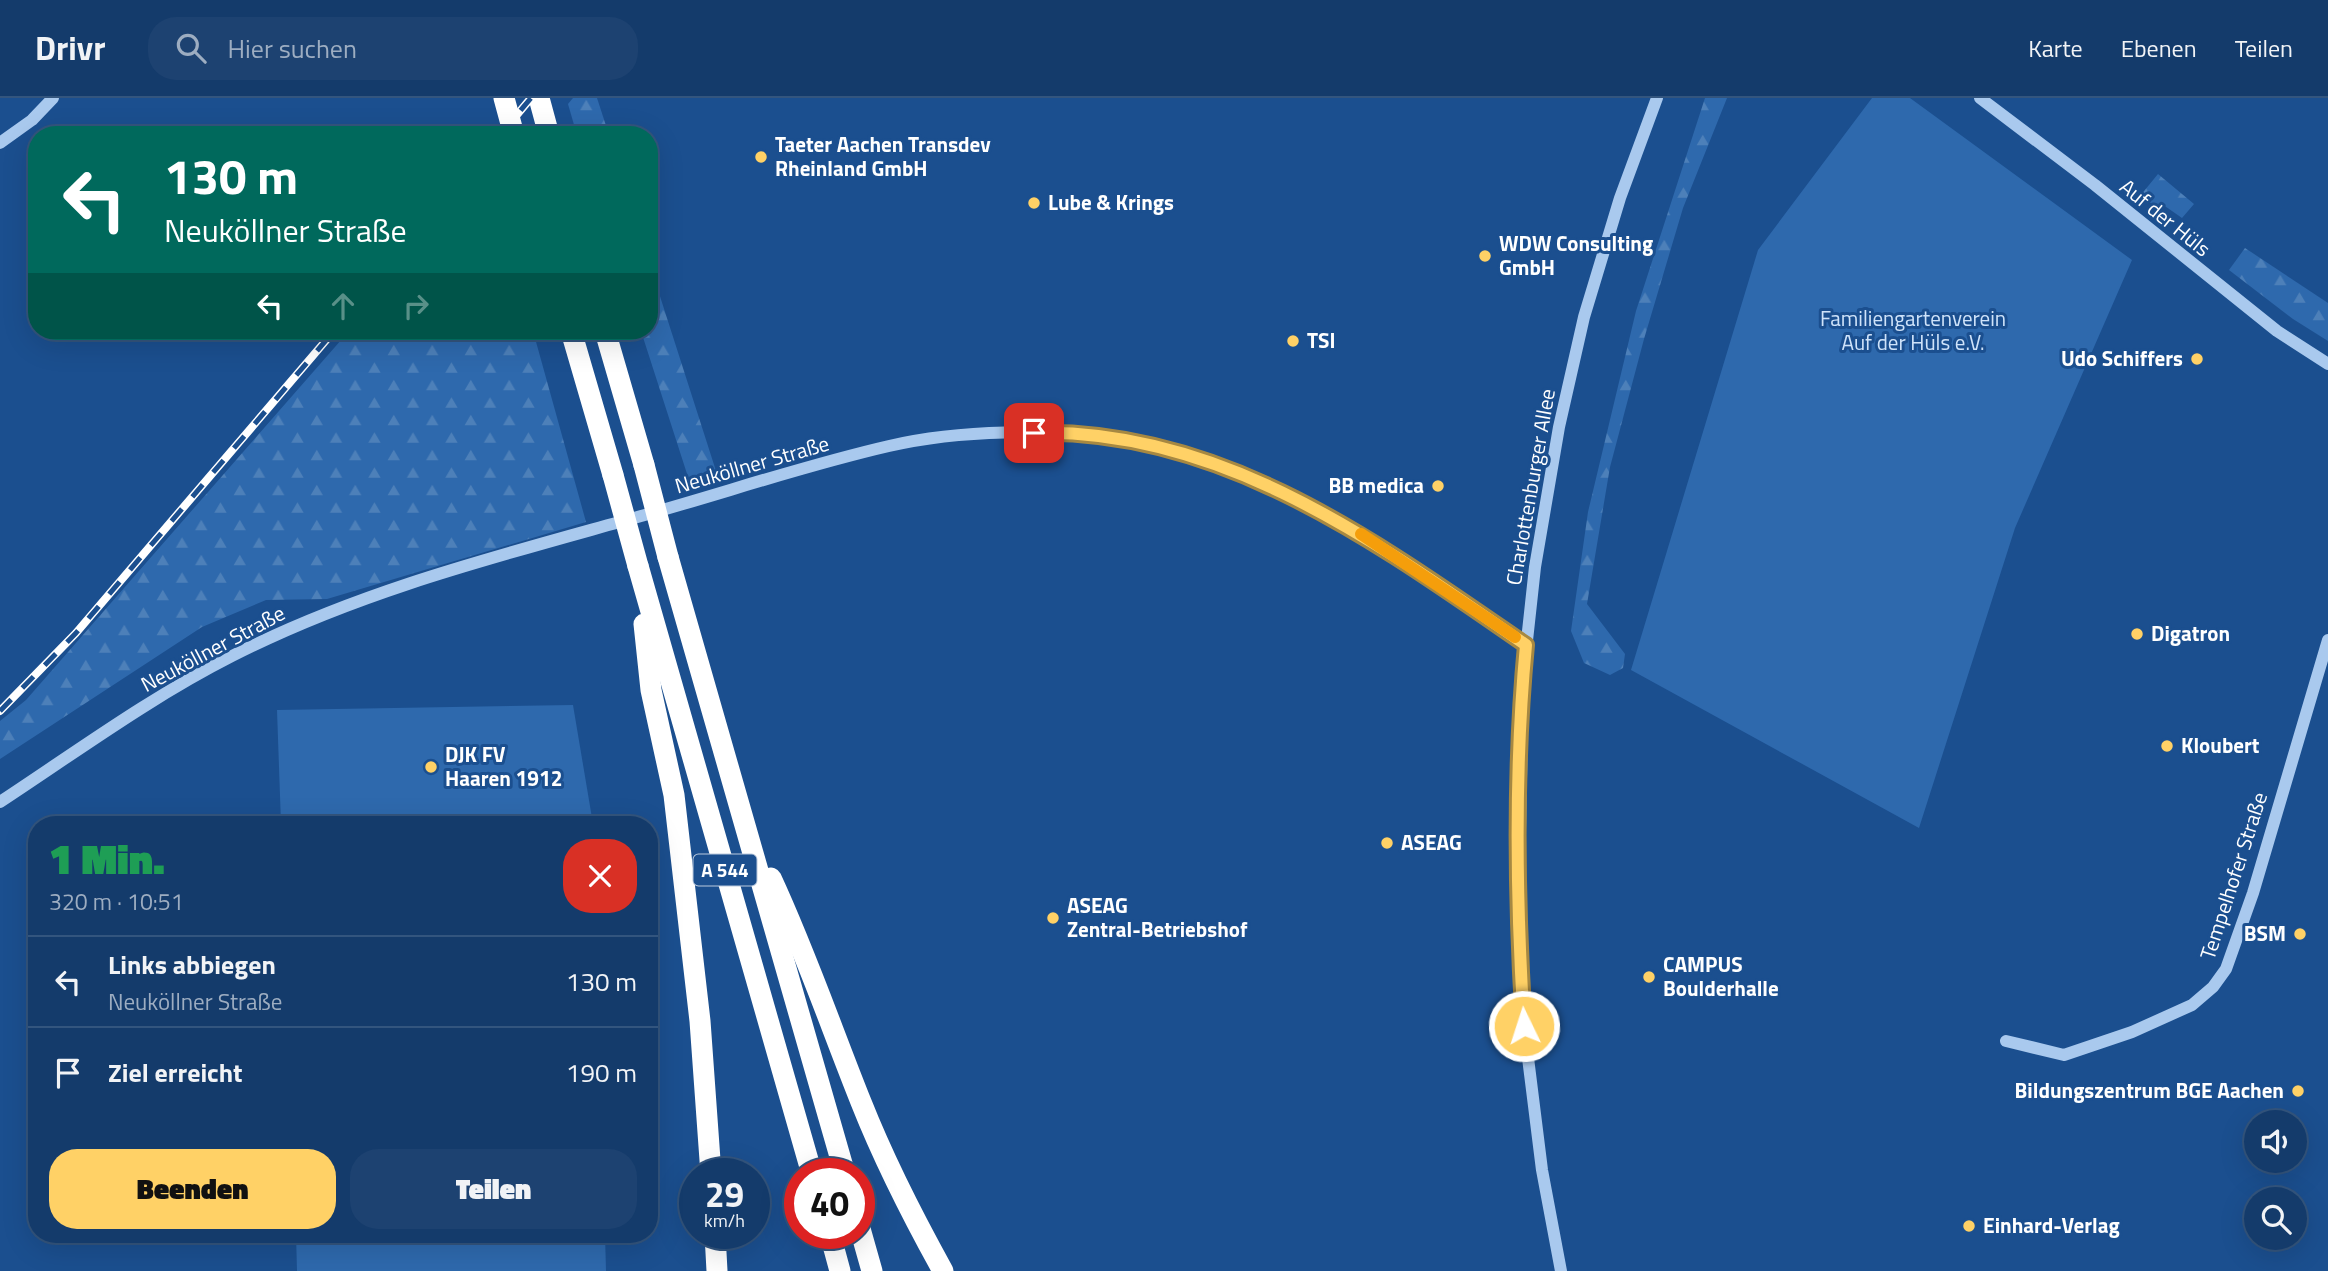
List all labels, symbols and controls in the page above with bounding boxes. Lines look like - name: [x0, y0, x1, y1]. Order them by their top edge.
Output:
- search box: [148, 17, 638, 80]
- text: Drivr: [35, 23, 106, 73]
- icon: search: [172, 29, 210, 67]
- text: Hier suchen: [228, 29, 357, 68]
- text: Karte: [2028, 30, 2083, 66]
- text: Ebenen: [2121, 30, 2197, 66]
- text: Teilen: [2235, 30, 2293, 66]
- place label: Taeter Aachen Transdev Rheinland GmbH: [775, 128, 991, 184]
- text: 130 m: [164, 138, 298, 213]
- marker: Taeter Aachen Transdev Rheinland GmbH: [753, 149, 769, 165]
- icon: left: [49, 154, 140, 245]
- street label: Auf der Hüls: [2113, 171, 2218, 264]
- place label: Lube & Krings: [1048, 186, 1174, 218]
- marker: Lube & Krings: [1026, 195, 1042, 211]
- text: Neuköllner Straße: [164, 206, 407, 254]
- place label: WDW Consulting GmbH: [1499, 227, 1653, 283]
- marker: WDW Consulting GmbH: [1477, 248, 1493, 264]
- icon: left: [251, 287, 289, 325]
- icon: ahead: [324, 287, 362, 325]
- icon: right: [397, 287, 435, 325]
- park label: Familiengartenverein Auf der Hüls e.V.: [1820, 302, 2006, 358]
- place label: TSI: [1307, 324, 1335, 356]
- marker: TSI: [1285, 333, 1301, 349]
- place label: Udo Schiffers: [2061, 342, 2183, 374]
- marker: Udo Schiffers: [2189, 351, 2205, 367]
- street label: Charlottenburger Allee: [1497, 386, 1563, 588]
- pin: [1004, 403, 1064, 463]
- icon: arrive: [1015, 414, 1053, 452]
- street label: Neuköllner Straße: [671, 427, 833, 501]
- place label: BB medica: [1328, 469, 1424, 501]
- marker: BB medica: [1430, 478, 1446, 494]
- street label: Neuköllner Straße: [135, 597, 290, 700]
- place label: Digatron: [2151, 617, 2230, 649]
- marker: Digatron: [2129, 626, 2145, 642]
- place label: Kloubert: [2181, 729, 2260, 761]
- place label: DJK FV Haaren 1912: [445, 738, 562, 794]
- marker: Kloubert: [2159, 738, 2175, 754]
- marker: DJK FV Haaren 1912: [423, 759, 439, 775]
- street label: Tempelhofer Straße: [2191, 788, 2275, 964]
- text: 1 Min.: [49, 826, 165, 890]
- place label: ASEAG: [1401, 826, 1462, 858]
- marker: ASEAG: [1379, 835, 1395, 851]
- button: close: [563, 839, 637, 913]
- road number: A 544: [694, 855, 756, 886]
- text: 320 m · 10:51: [49, 884, 184, 919]
- place label: ASEAG Zentral-Betriebshof: [1067, 889, 1248, 945]
- marker: ASEAG Zentral-Betriebshof: [1045, 910, 1061, 926]
- place label: BSM: [2244, 917, 2286, 949]
- marker: BSM: [2292, 926, 2308, 942]
- text: Links abbiegen: [108, 945, 276, 984]
- place label: CAMPUS Boulderhalle: [1663, 948, 1779, 1004]
- text: 130 m: [566, 962, 637, 1001]
- icon: left: [49, 963, 87, 1001]
- marker: CAMPUS Boulderhalle: [1641, 969, 1657, 985]
- text: Neuköllner Straße: [108, 984, 282, 1019]
- position arrow: [1487, 989, 1561, 1063]
- text: Ziel erreicht: [108, 1053, 243, 1092]
- text: 190 m: [566, 1053, 637, 1092]
- icon: arrive: [49, 1054, 87, 1092]
- place label: Bildungszentrum BGE Aachen: [2015, 1074, 2284, 1106]
- marker: Bildungszentrum BGE Aachen: [2290, 1083, 2306, 1099]
- map controls: [2244, 1110, 2307, 1250]
- button: sound: [2244, 1110, 2307, 1173]
- button: Beenden: [49, 1149, 336, 1229]
- button: Teilen: [350, 1149, 637, 1229]
- speed limit sign: 40: [784, 1158, 875, 1249]
- text: 29: [705, 1167, 744, 1221]
- button: search: [2244, 1187, 2307, 1250]
- text: km/h: [704, 1207, 745, 1234]
- place label: Einhard-Verlag: [1983, 1209, 2120, 1241]
- marker: Einhard-Verlag: [1961, 1218, 1977, 1234]

